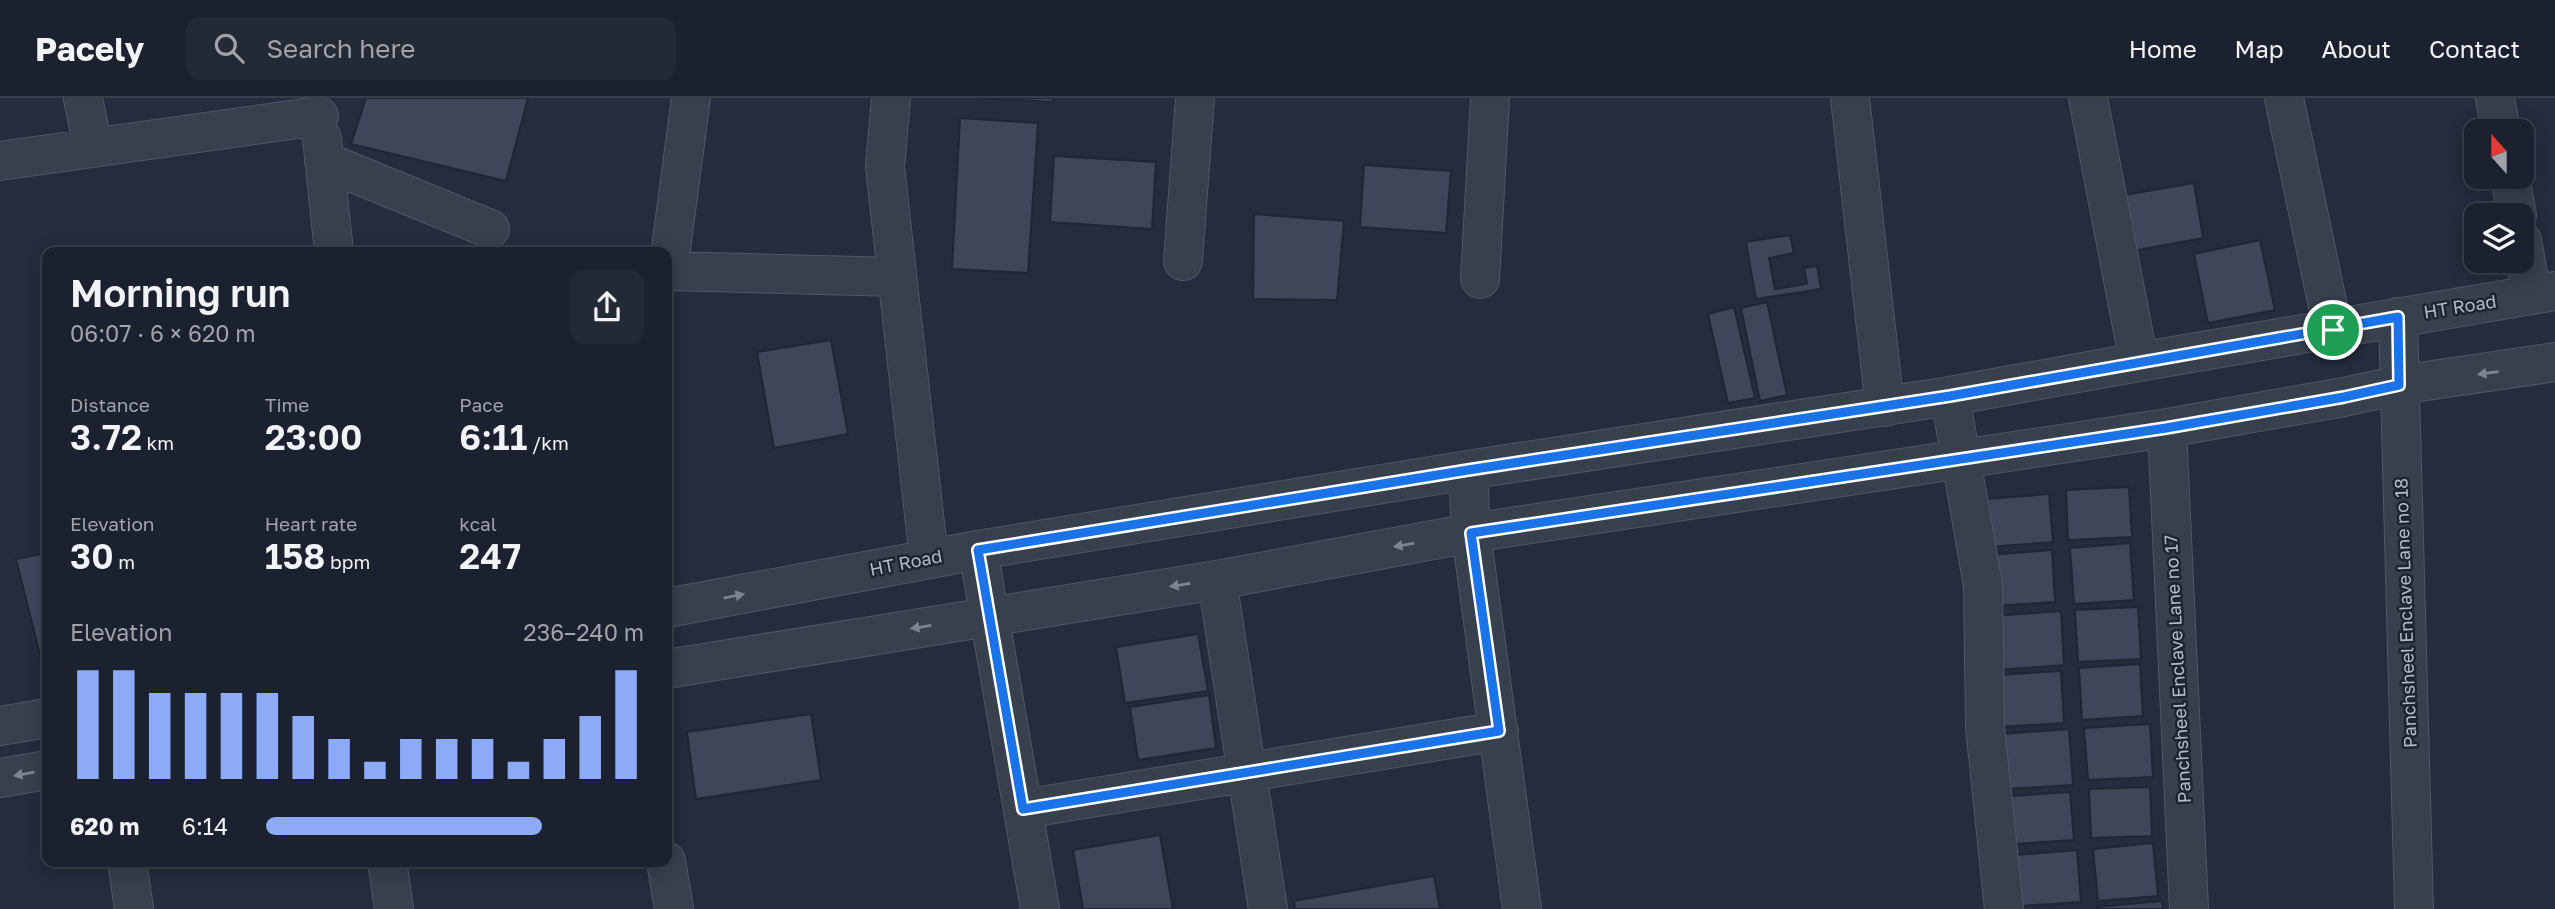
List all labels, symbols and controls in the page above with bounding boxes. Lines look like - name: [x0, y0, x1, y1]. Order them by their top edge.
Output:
- search box: [186, 17, 676, 80]
- text: Pacely: [35, 29, 144, 68]
- icon: search: [210, 29, 248, 67]
- text: Search here: [266, 33, 415, 64]
- text: Home: [2129, 34, 2197, 63]
- text: Map: [2235, 34, 2284, 63]
- text: About: [2322, 34, 2391, 63]
- text: Contact: [2429, 34, 2520, 63]
- north arrow: [2464, 119, 2534, 189]
- map controls: [2464, 119, 2534, 273]
- button: layers: [2464, 203, 2534, 273]
- text: Morning run: [70, 270, 291, 315]
- button: share: [570, 270, 644, 344]
- street label: HT Road: [2422, 289, 2498, 323]
- pin: [2303, 300, 2363, 360]
- icon: arrive: [2314, 311, 2352, 349]
- text: 06:07 · 6 × 620 m: [70, 319, 256, 347]
- one-way arrow: [2477, 368, 2499, 379]
- text: Distance: [70, 393, 150, 416]
- text: Time: [265, 393, 309, 416]
- text: Pace: [459, 393, 504, 416]
- text: 3.72: [70, 416, 142, 458]
- text: 23:00: [265, 416, 362, 458]
- text: 6:11: [459, 416, 527, 458]
- text: km: [142, 431, 174, 454]
- text: /km: [527, 431, 569, 454]
- street label: Panchsheel Enclave Lane no 18: [2389, 478, 2421, 748]
- text: Elevation: [70, 512, 155, 535]
- text: Heart rate: [265, 512, 357, 535]
- text: kcal: [459, 512, 497, 535]
- street label: Panchsheel Enclave Lane no 17: [2159, 534, 2195, 804]
- text: 30: [70, 535, 114, 577]
- text: 158: [265, 535, 325, 577]
- text: 247: [459, 535, 521, 577]
- one-way arrow: [1393, 540, 1415, 551]
- street label: HT Road: [868, 544, 944, 580]
- text: m: [114, 550, 135, 573]
- text: bpm: [325, 550, 370, 573]
- one-way arrow: [1169, 580, 1191, 591]
- one-way arrow: [723, 590, 745, 601]
- text: Elevation: [70, 618, 172, 646]
- text: 236–240 m: [523, 618, 644, 646]
- one-way arrow: [910, 622, 932, 633]
- one-way arrow: [13, 769, 35, 780]
- text: 620 m: [70, 812, 139, 840]
- text: 6:14: [182, 812, 228, 840]

